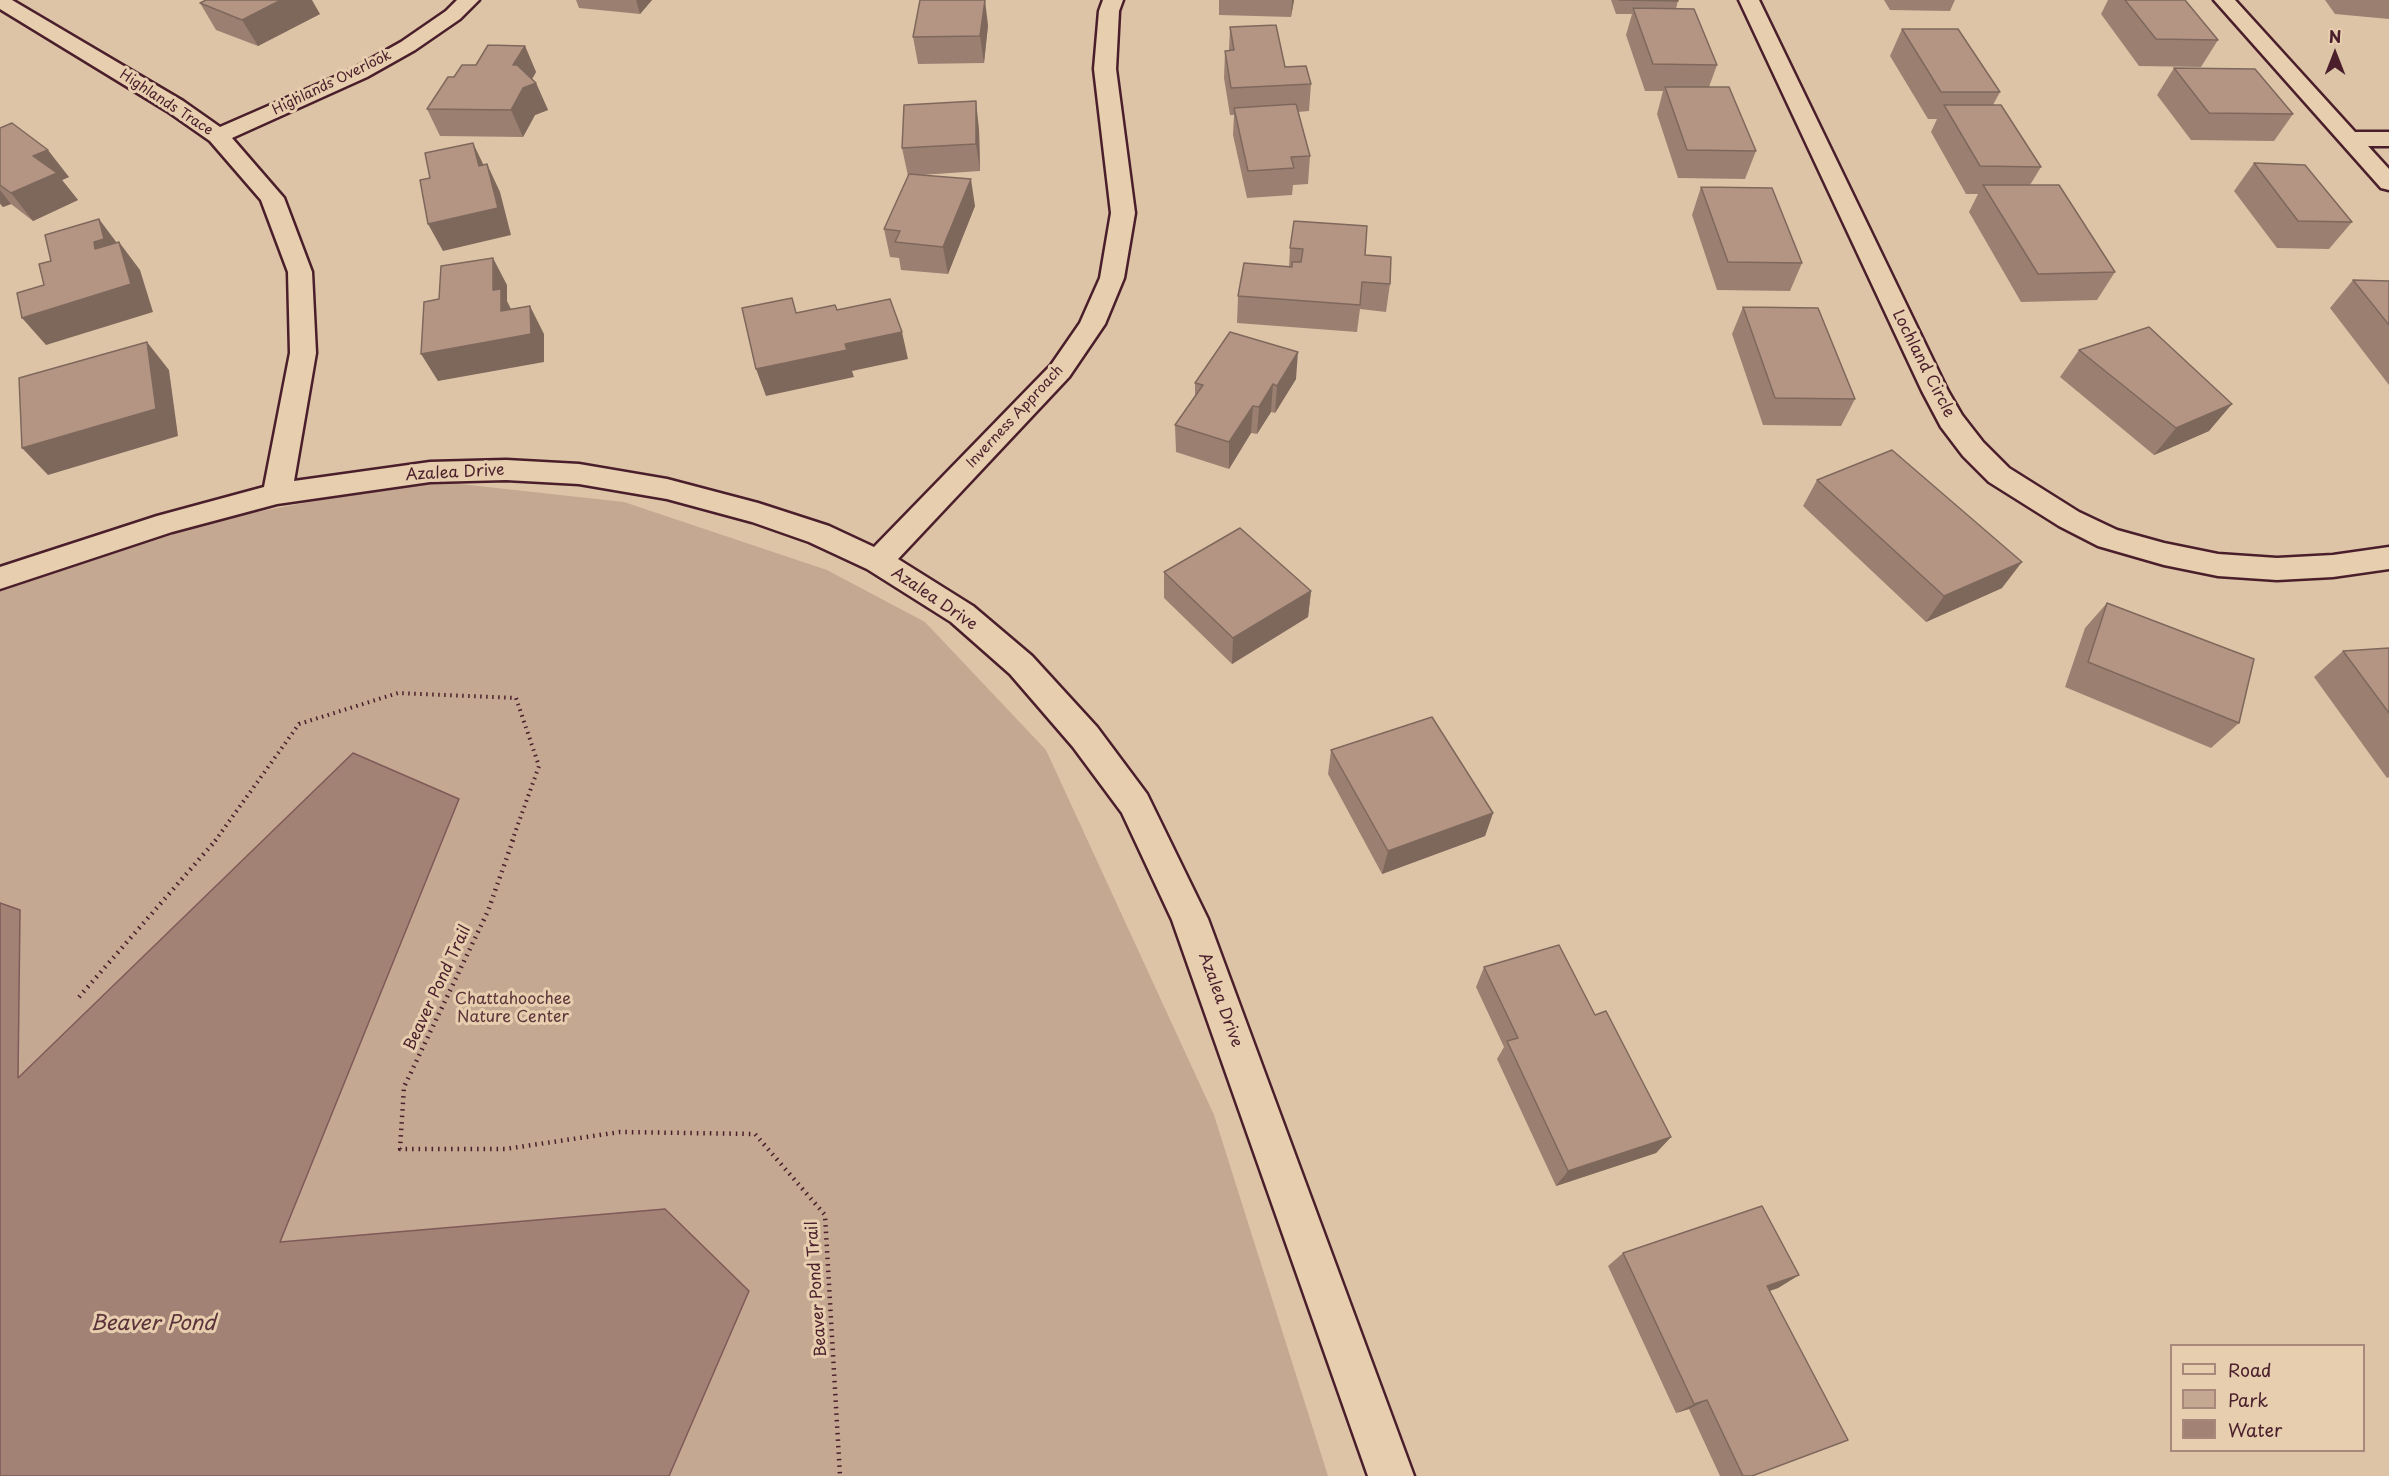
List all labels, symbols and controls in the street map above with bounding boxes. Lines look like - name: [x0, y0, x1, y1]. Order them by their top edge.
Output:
- north arrow: [2305, 24, 2365, 84]
- text: N: [2329, 24, 2341, 48]
- street label: Highlands Overlook: [270, 47, 394, 119]
- street label: Highlands Trace: [116, 67, 216, 139]
- street label: Lochland Circle: [1888, 307, 1958, 421]
- street label: Inverness Approach: [963, 362, 1067, 472]
- street label: Azalea Drive: [405, 461, 505, 485]
- street label: Azalea Drive: [887, 563, 981, 635]
- street label: Beaver Pond Trail: [400, 922, 476, 1054]
- street label: Azalea Drive: [1194, 950, 1246, 1050]
- park label: Chattahoochee Nature Center: [455, 990, 571, 1028]
- street label: Beaver Pond Trail: [803, 1220, 831, 1358]
- water label: Beaver Pond: [91, 1311, 215, 1337]
- legend: [2170, 1344, 2365, 1452]
- text: Road: [2228, 1356, 2272, 1383]
- text: Park: [2228, 1386, 2268, 1413]
- text: Water: [2228, 1416, 2282, 1443]

